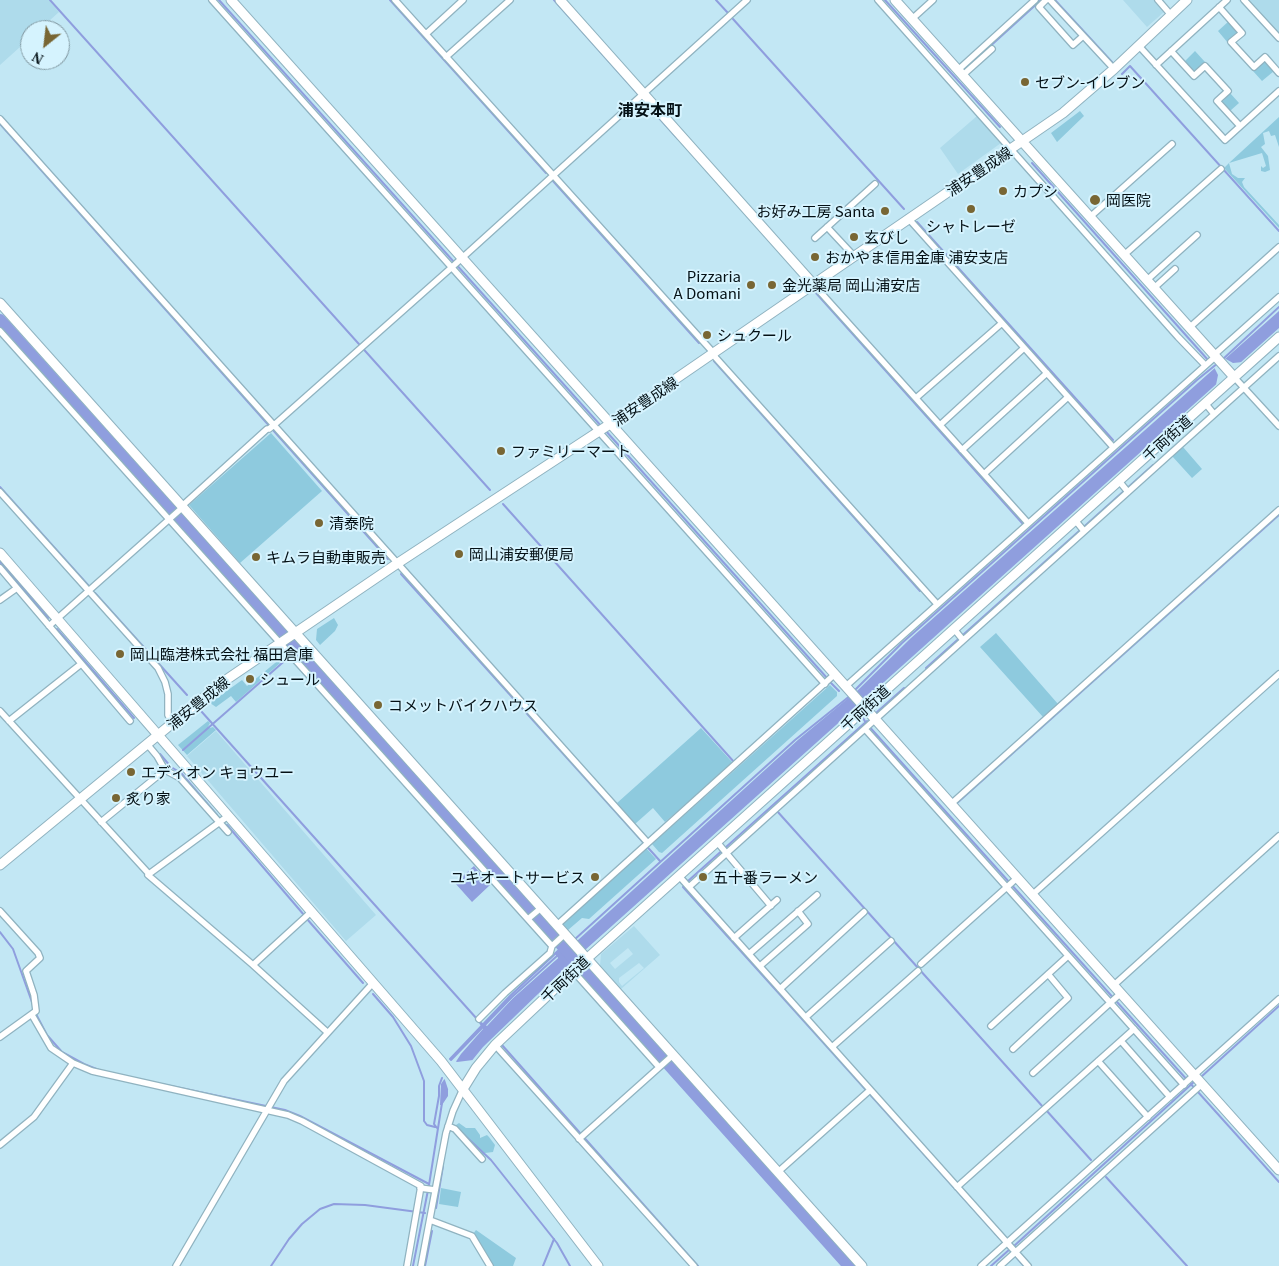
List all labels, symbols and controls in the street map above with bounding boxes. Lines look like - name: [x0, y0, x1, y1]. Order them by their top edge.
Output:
- north arrow: [20, 20, 70, 70]
- text: N: [30, 49, 46, 67]
- place label: セブン-イレブン: [1035, 73, 1145, 91]
- marker: セブン-イレブン: [1019, 76, 1031, 88]
- district label: 浦安本町: [618, 100, 682, 120]
- street label: 浦安豊成線: [943, 143, 1015, 199]
- place label: カプシ: [1013, 182, 1058, 200]
- marker: カプシ: [997, 185, 1009, 197]
- place label: 岡医院: [1106, 191, 1151, 209]
- marker: 岡医院: [1088, 193, 1102, 207]
- place label: お好み工房 Santa: [756, 202, 875, 220]
- marker: シャトレーゼ: [965, 203, 977, 215]
- marker: お好み工房 Santa: [879, 205, 891, 217]
- place label: シャトレーゼ: [926, 217, 1016, 235]
- place label: 玄びし: [864, 228, 909, 246]
- marker: 玄びし: [848, 231, 860, 243]
- place label: おかやま信用金庫 浦安支店: [825, 248, 1008, 266]
- marker: おかやま信用金庫 浦安支店: [809, 251, 821, 263]
- place label: Pizzaria A Domani: [674, 267, 741, 302]
- place label: 金光薬局 岡山浦安店: [782, 276, 920, 294]
- marker: Pizzaria A Domani: [745, 279, 757, 291]
- marker: 金光薬局 岡山浦安店: [766, 279, 778, 291]
- place label: シュクール: [717, 326, 792, 344]
- marker: シュクール: [701, 329, 713, 341]
- street label: 浦安豊成線: [609, 373, 681, 429]
- street label: 千両街道: [1139, 411, 1195, 465]
- place label: ファミリーマート: [511, 442, 631, 460]
- marker: ファミリーマート: [495, 445, 507, 457]
- place label: 清泰院: [329, 514, 374, 532]
- marker: 清泰院: [313, 517, 325, 529]
- place label: 岡山浦安郵便局: [469, 545, 574, 563]
- place label: キムラ自動車販売: [266, 548, 386, 566]
- marker: 岡山浦安郵便局: [453, 548, 465, 560]
- marker: キムラ自動車販売: [250, 551, 262, 563]
- place label: 岡山臨港株式会社 福田倉庫: [130, 645, 313, 663]
- marker: 岡山臨港株式会社 福田倉庫: [114, 648, 126, 660]
- place label: シュール: [260, 670, 320, 688]
- street label: 浦安豊成線: [163, 672, 233, 734]
- marker: シュール: [244, 673, 256, 685]
- street label: 千両街道: [837, 681, 893, 735]
- place label: コメットバイクハウス: [388, 696, 538, 714]
- marker: コメットバイクハウス: [372, 699, 384, 711]
- place label: エディオン キョウユー: [141, 763, 294, 781]
- marker: エディオン キョウユー: [125, 766, 137, 778]
- place label: 炙り家: [126, 789, 171, 807]
- marker: 炙り家: [110, 792, 122, 804]
- place label: ユキオートサービス: [450, 868, 585, 886]
- place label: 五十番ラーメン: [713, 868, 818, 886]
- marker: ユキオートサービス: [589, 871, 601, 883]
- marker: 五十番ラーメン: [697, 871, 709, 883]
- street label: 千両街道: [537, 952, 593, 1006]

